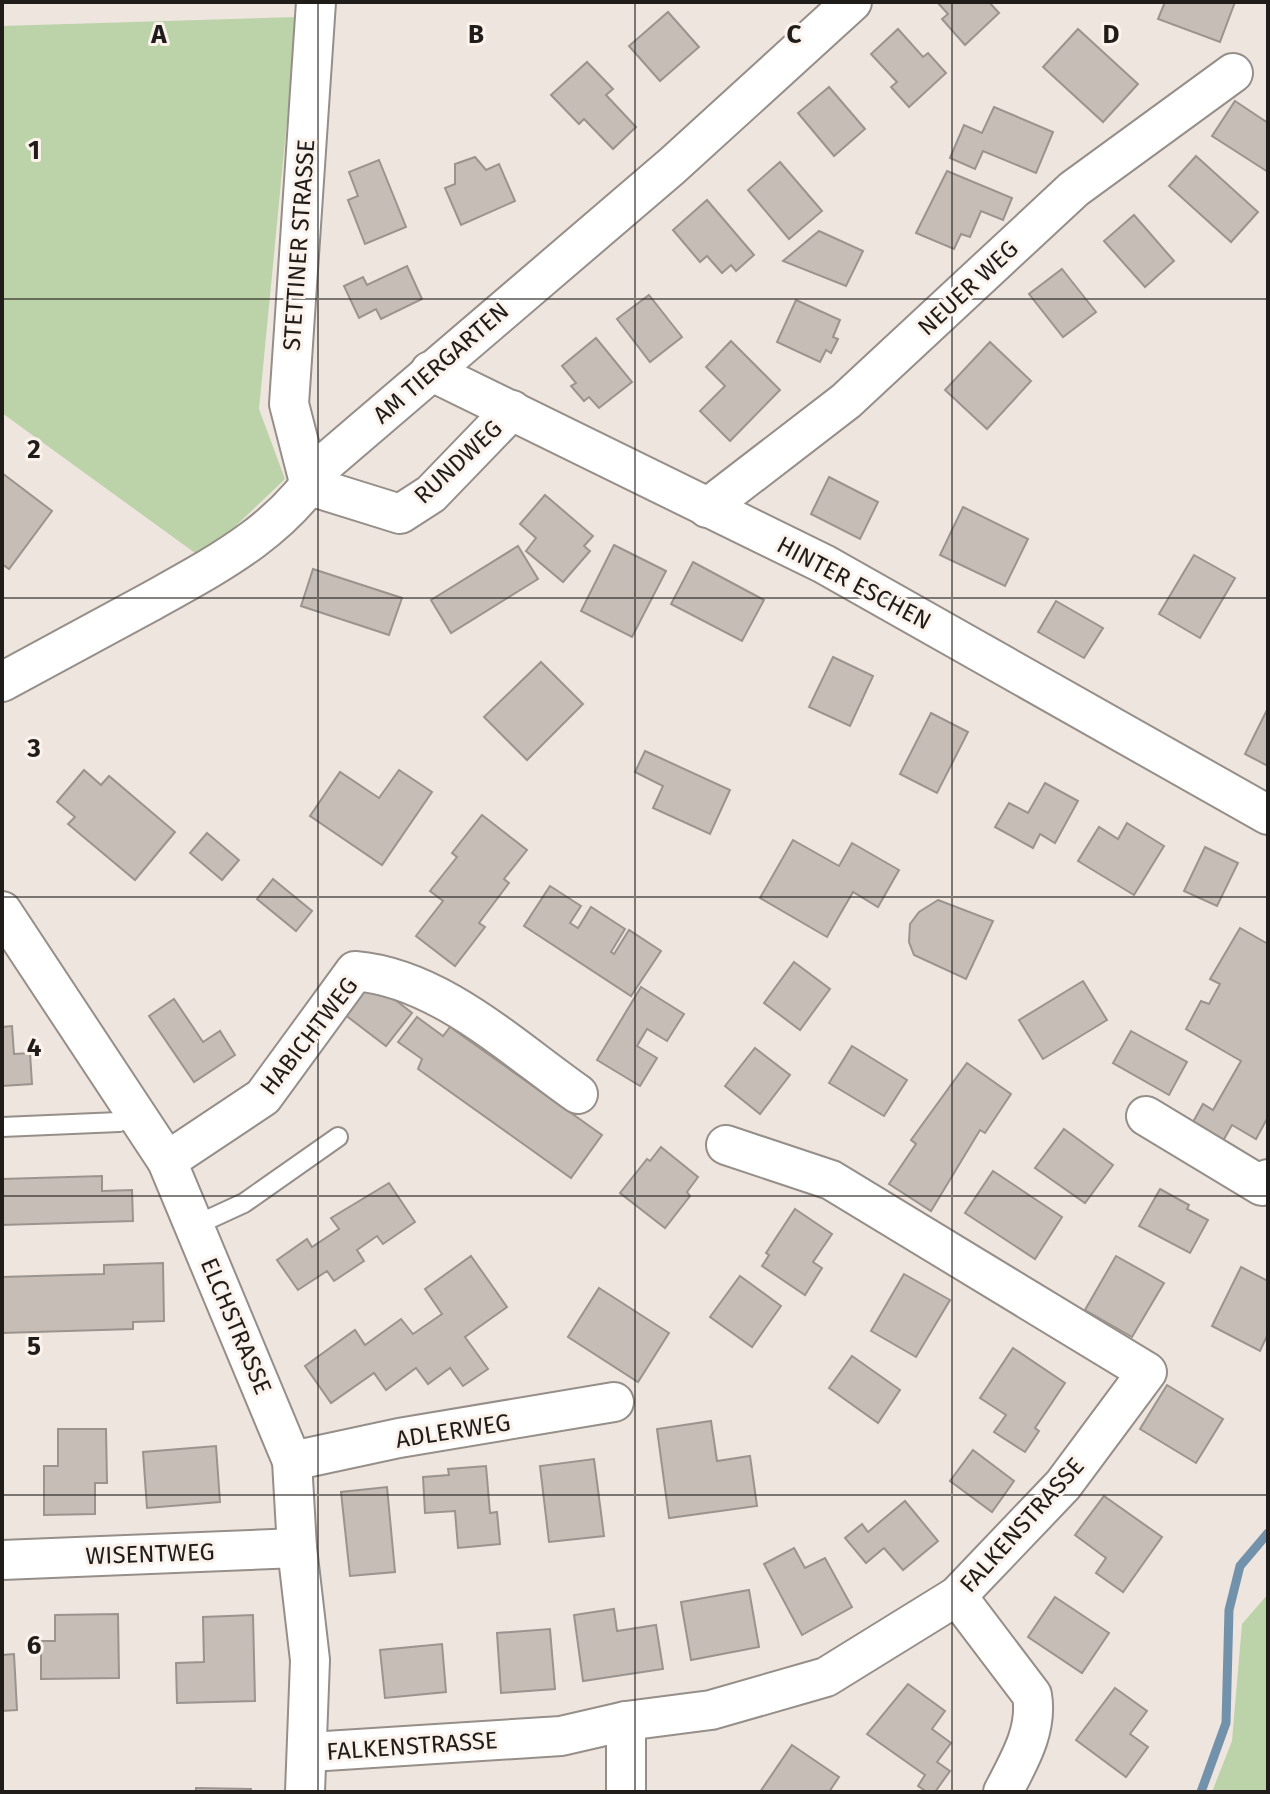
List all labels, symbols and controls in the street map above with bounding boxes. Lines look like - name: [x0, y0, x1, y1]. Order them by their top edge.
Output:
- text: A: [150, 19, 167, 50]
- text: B: [468, 19, 484, 50]
- text: C: [787, 19, 802, 50]
- text: D: [1103, 19, 1120, 50]
- text: 1: [28, 135, 40, 166]
- street label: STETTINER STRASSE: [278, 138, 320, 352]
- street label: NEUER WEG: [912, 235, 1024, 341]
- street label: AM TIERGARTEN: [368, 297, 514, 429]
- street label: RUNDWEG: [408, 414, 508, 510]
- text: 2: [27, 434, 41, 465]
- street label: HINTER ESCHEN: [772, 531, 936, 635]
- text: 3: [26, 733, 41, 764]
- street label: HABICHTWEG: [254, 972, 364, 1100]
- text: 4: [27, 1032, 42, 1063]
- street label: ELCHSTRASSE: [195, 1254, 277, 1398]
- text: 5: [27, 1331, 41, 1362]
- street label: ADLERWEG: [394, 1408, 512, 1454]
- street label: FALKENSTRASSE: [954, 1452, 1090, 1598]
- street label: WISENTWEG: [85, 1538, 215, 1570]
- text: 6: [27, 1630, 42, 1661]
- street label: FALKENSTRASSE: [325, 1726, 499, 1766]

